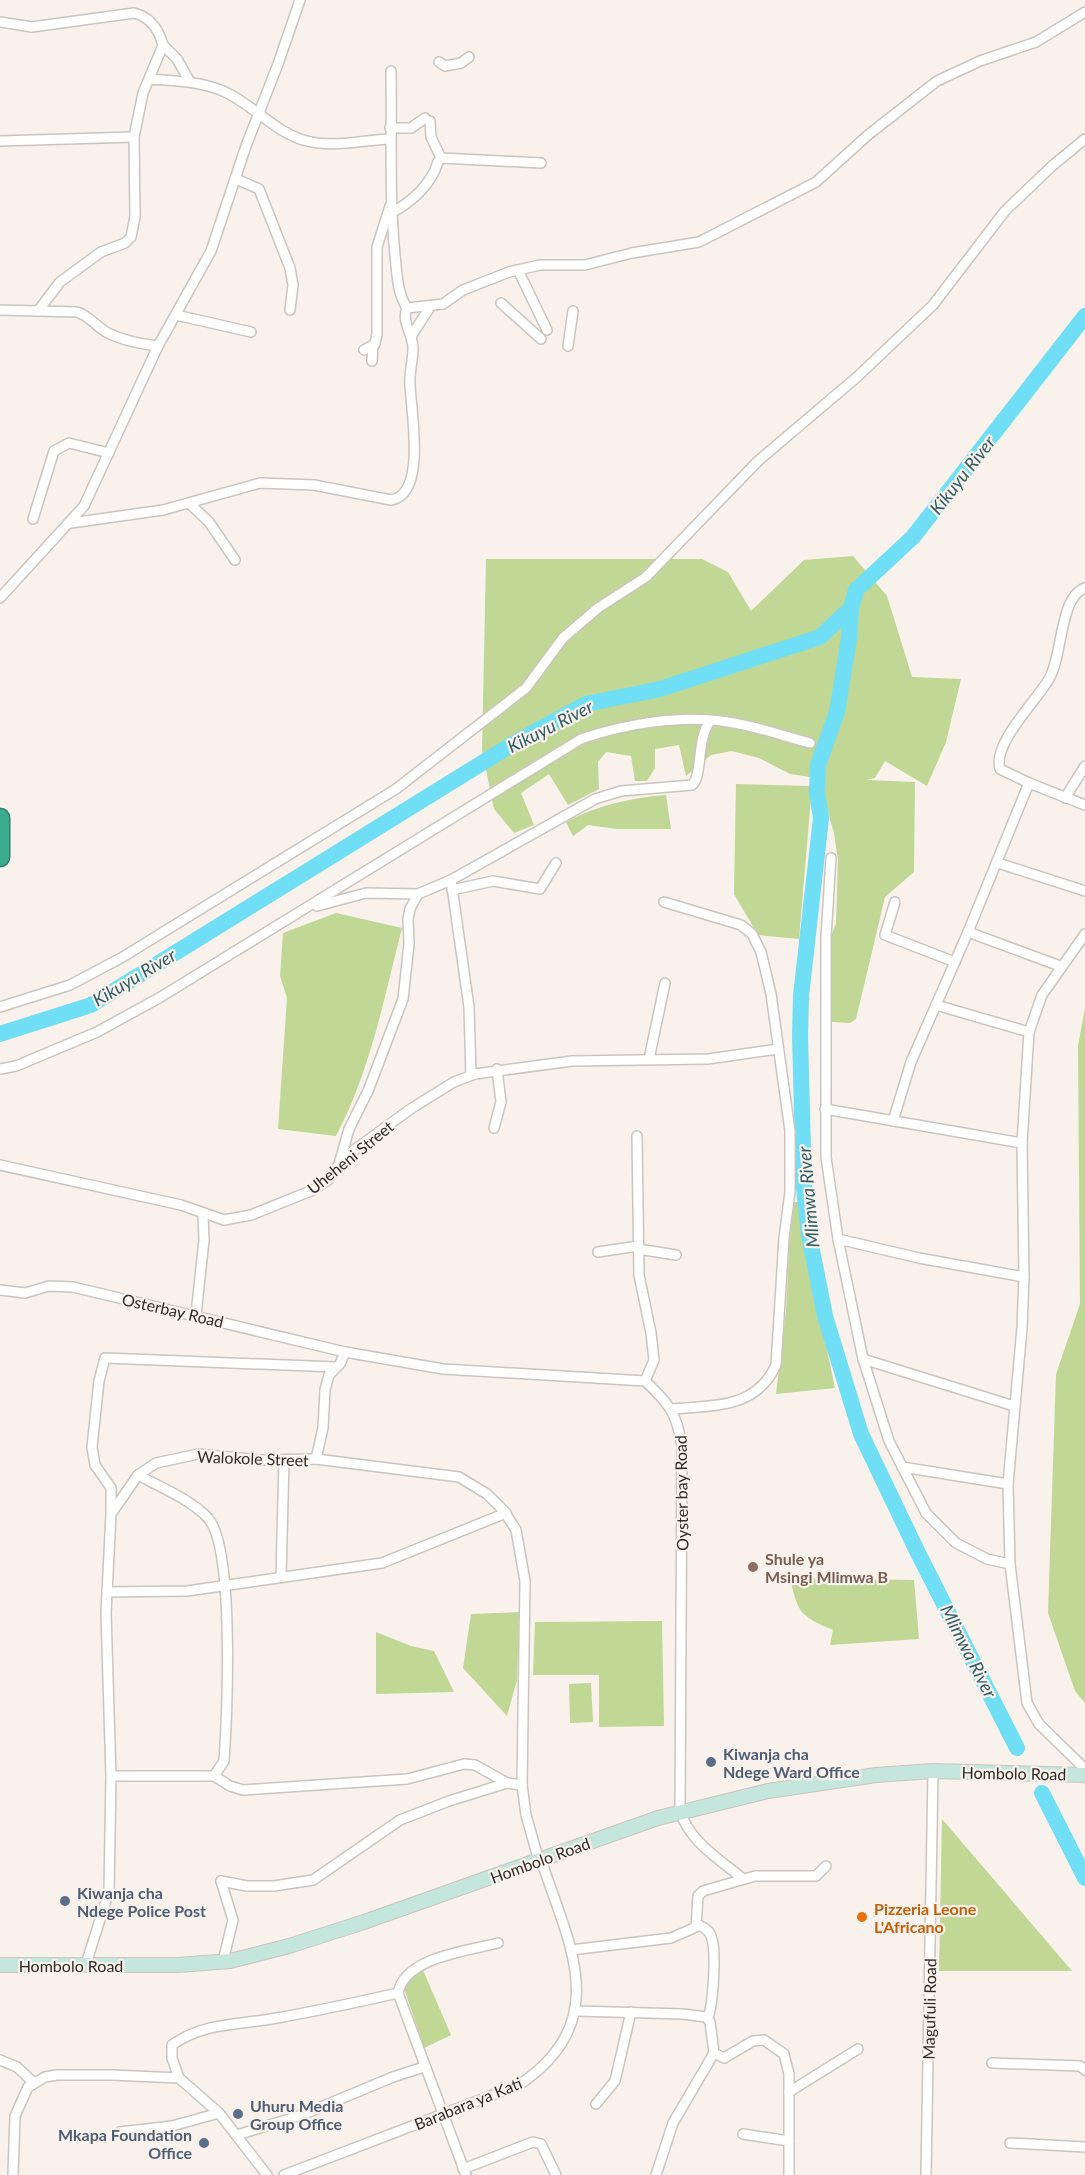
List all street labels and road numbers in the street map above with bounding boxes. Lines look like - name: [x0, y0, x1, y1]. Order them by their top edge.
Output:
- street label: Uheheni Street: [303, 1116, 397, 1198]
- street label: Osterbay Road: [120, 1289, 226, 1331]
- street label: Oyster bay Road: [670, 1435, 692, 1551]
- street label: Walokole Street: [197, 1447, 309, 1469]
- street label: Hombolo Road: [962, 1763, 1066, 1783]
- street label: Hombolo Road: [488, 1833, 592, 1887]
- street label: Hombolo Road: [19, 1956, 123, 1975]
- street label: Magufuli Road: [919, 1958, 939, 2060]
- street label: Barabara ya Kati: [411, 2073, 525, 2133]

